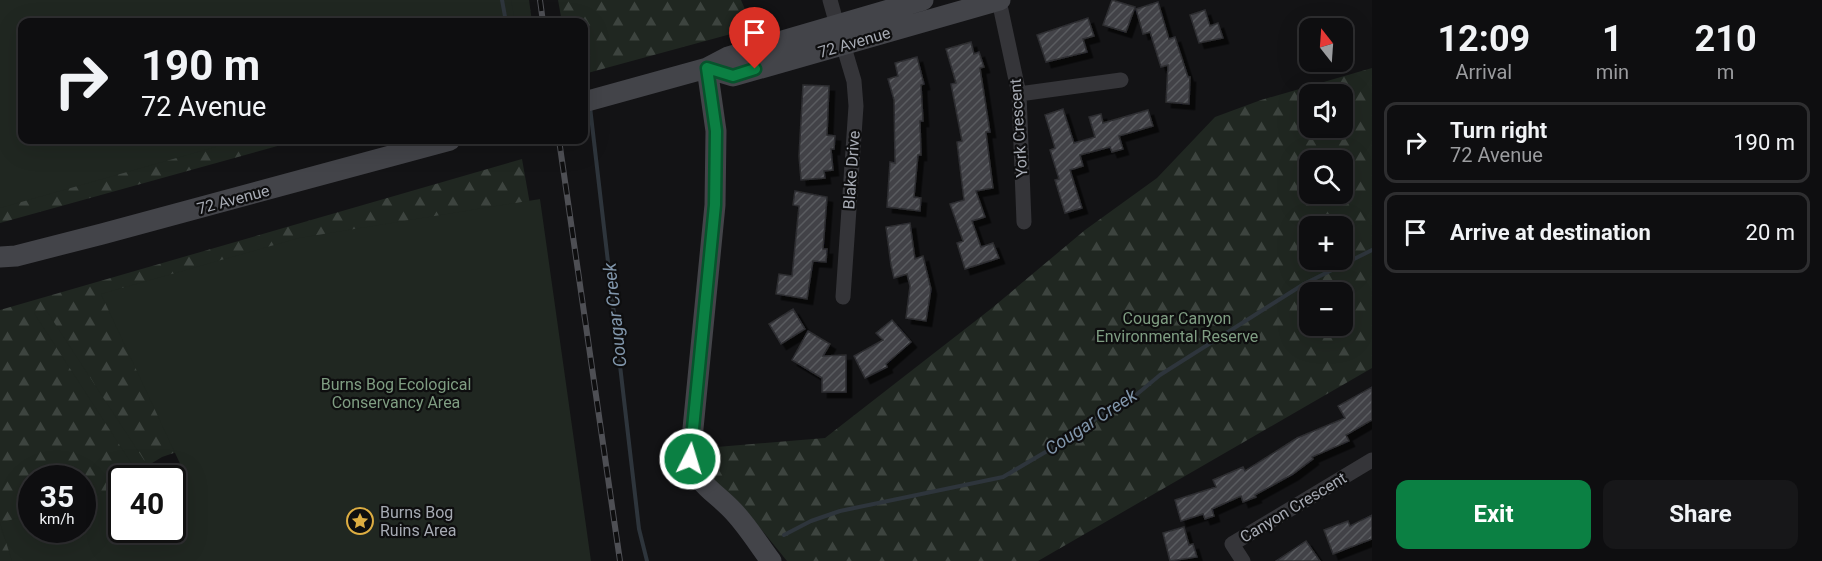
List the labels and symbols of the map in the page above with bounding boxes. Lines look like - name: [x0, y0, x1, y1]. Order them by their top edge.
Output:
- pin: [729, 7, 780, 69]
- north arrow: [1299, 18, 1353, 72]
- street label: 72 Avenue: [816, 23, 892, 62]
- street label: York Crescent: [1006, 78, 1031, 178]
- street label: Blake Drive: [839, 130, 864, 210]
- street label: 72 Avenue: [195, 181, 271, 218]
- water label: Cougar Creek: [598, 261, 630, 368]
- park label: Cougar Canyon Environmental Reserve: [1096, 309, 1258, 346]
- park label: Burns Bog Ecological Conservancy Area: [321, 375, 471, 412]
- water label: Cougar Creek: [1041, 384, 1141, 459]
- position arrow: [658, 427, 722, 491]
- speed limit sign: 40: [108, 465, 186, 543]
- street label: Canyon Crescent: [1237, 468, 1350, 547]
- place label: Burns Bog Ruins Area: [380, 503, 457, 540]
- place icon: Burns Bog Ruins Area: [345, 506, 375, 536]

